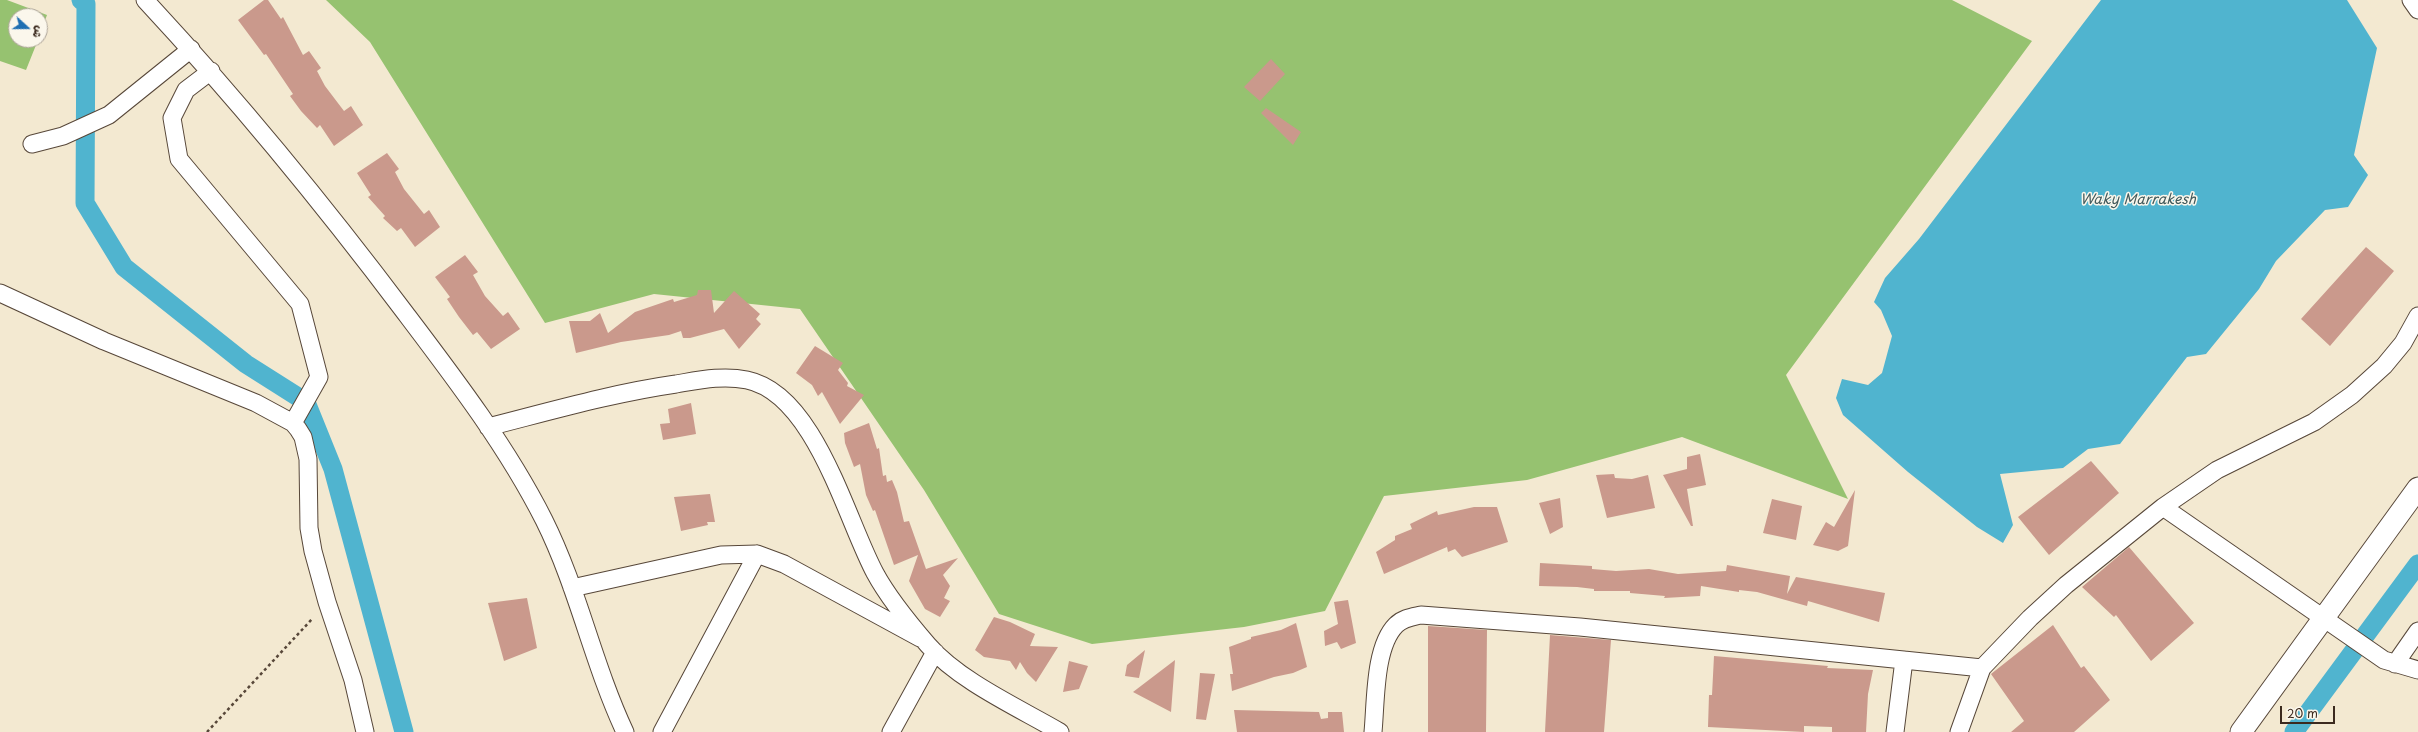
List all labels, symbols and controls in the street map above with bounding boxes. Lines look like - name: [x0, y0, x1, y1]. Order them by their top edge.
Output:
- north arrow: [8, 8, 48, 48]
- text: ش: [29, 23, 49, 41]
- water label: Waky Marrakesh: [2080, 192, 2196, 208]
- scale bar: [2282, 698, 2337, 724]
- text: 20 m: [2287, 704, 2318, 722]

